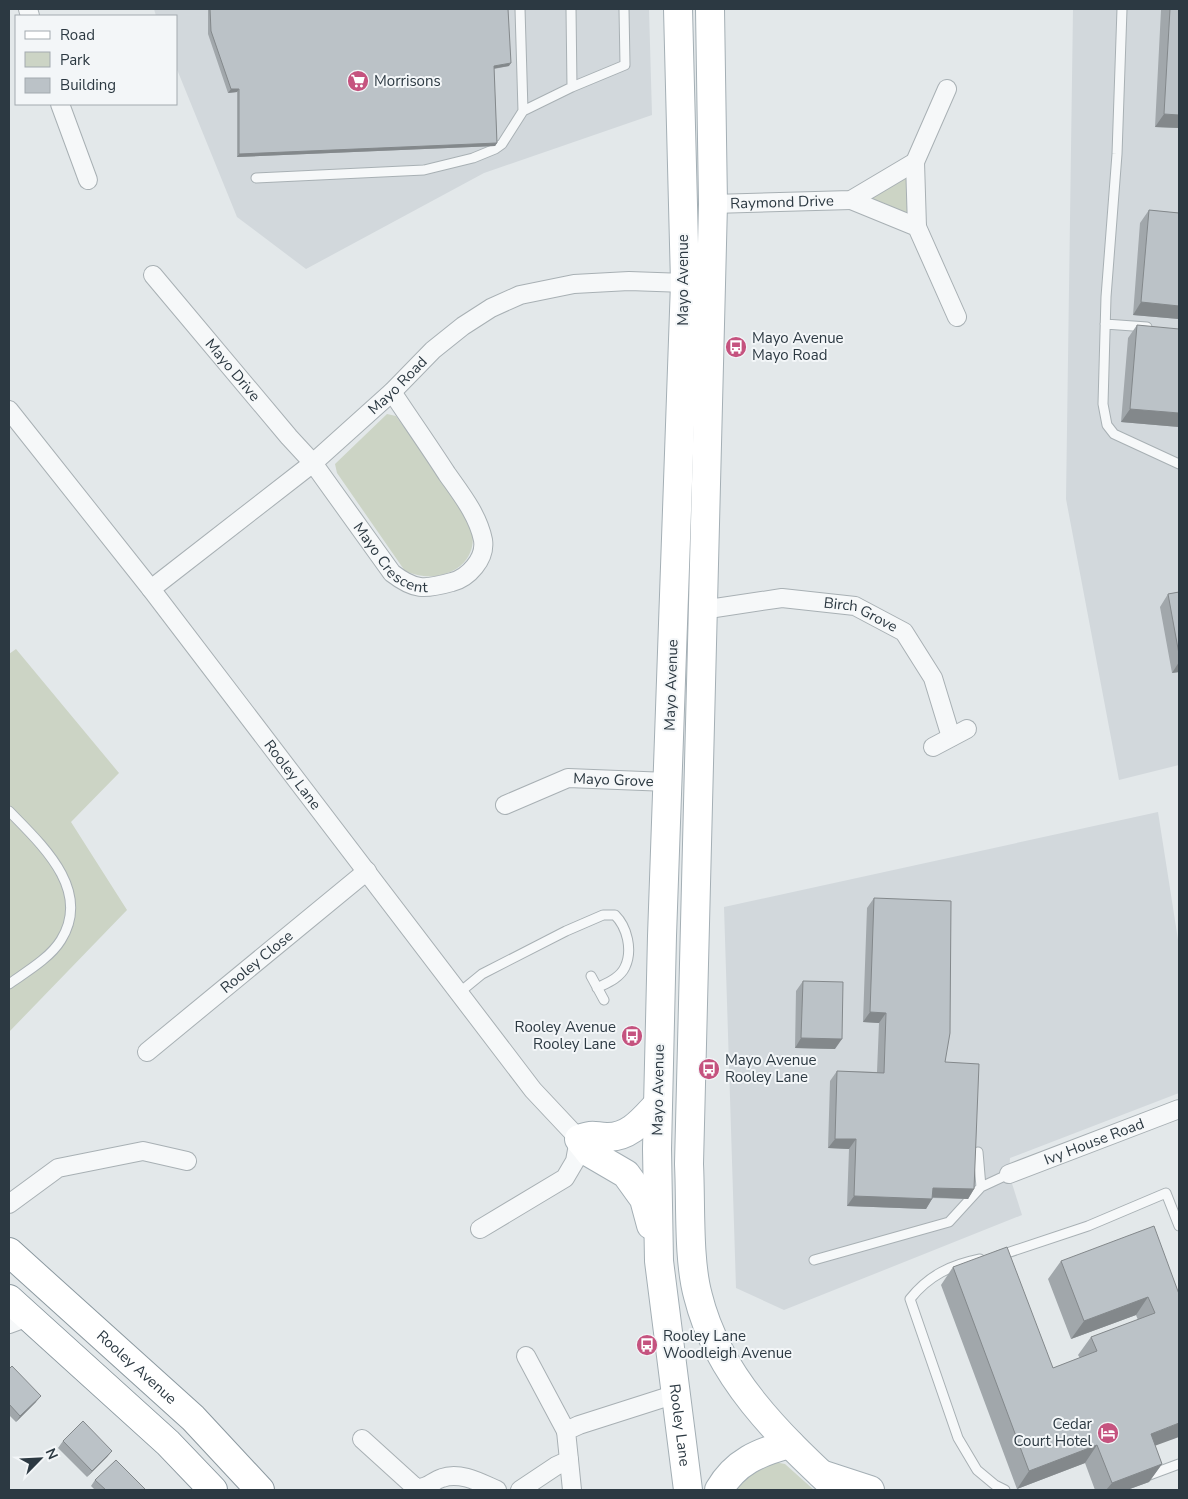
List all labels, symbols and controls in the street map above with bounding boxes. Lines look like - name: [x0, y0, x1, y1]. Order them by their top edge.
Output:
- legend: [15, 15, 178, 105]
- text: Road: [60, 25, 95, 45]
- text: Park: [60, 50, 90, 70]
- supermarket icon: Morrisons: [346, 69, 370, 93]
- place label: Morrisons: [374, 71, 441, 91]
- text: Building: [60, 75, 116, 95]
- street label: Raymond Drive: [730, 191, 834, 213]
- street label: Mayo Avenue: [673, 234, 693, 326]
- place label: Mayo Avenue Mayo Road: [752, 328, 844, 365]
- street label: Mayo Drive: [201, 334, 265, 406]
- bus stop icon: Mayo Avenue Mayo Road: [724, 335, 748, 359]
- street label: Mayo Road: [364, 352, 431, 419]
- street label: Mayo Crescent: [349, 518, 429, 597]
- street label: Birch Grove: [823, 593, 901, 637]
- street label: Mayo Avenue: [659, 639, 683, 731]
- street label: Rooley Lane: [259, 736, 326, 814]
- street label: Mayo Grove: [573, 768, 654, 791]
- street label: Rooley Close: [216, 926, 297, 998]
- place label: Rooley Avenue Rooley Lane: [515, 1017, 616, 1054]
- bus stop icon: Rooley Avenue Rooley Lane: [620, 1024, 644, 1048]
- street label: Mayo Avenue: [647, 1044, 669, 1136]
- place label: Mayo Avenue Rooley Lane: [725, 1050, 817, 1087]
- bus stop icon: Mayo Avenue Rooley Lane: [697, 1057, 721, 1081]
- street label: Ivy House Road: [1041, 1113, 1147, 1170]
- street label: Rooley Avenue: [92, 1326, 181, 1409]
- place label: Rooley Lane Woodleigh Avenue: [663, 1326, 792, 1363]
- bus stop icon: Rooley Lane Woodleigh Avenue: [635, 1333, 659, 1357]
- street label: Rooley Lane: [665, 1383, 695, 1468]
- place label: Cedar Court Hotel: [1014, 1414, 1093, 1451]
- hotel icon: Cedar Court Hotel: [1096, 1421, 1120, 1445]
- north arrow: [15, 1434, 65, 1484]
- text: N: [41, 1445, 62, 1463]

